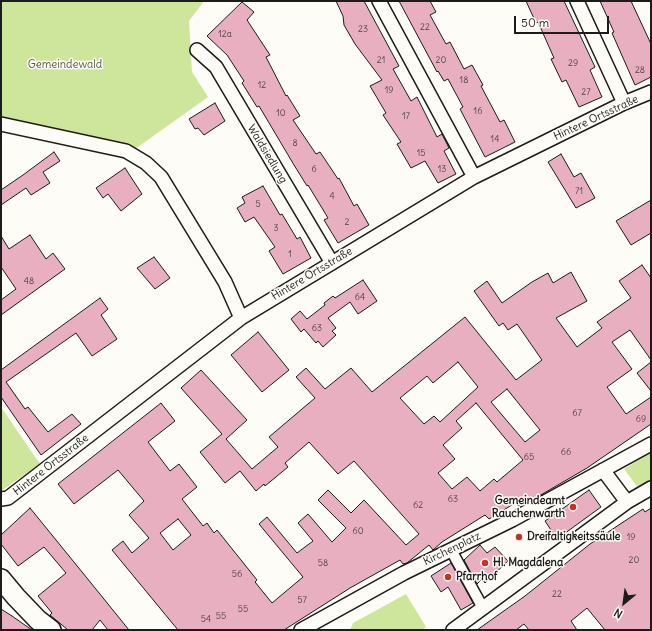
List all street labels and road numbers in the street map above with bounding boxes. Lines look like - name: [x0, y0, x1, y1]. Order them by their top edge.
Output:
- street label: Hintere Ortsstraße: [552, 93, 640, 143]
- street label: Waldsiedlung: [244, 122, 290, 186]
- street label: Hintere Ortsstraße: [269, 245, 355, 303]
- street label: Hintere Ortsstraße: [11, 432, 91, 498]
- street label: Kirchenplatz: [421, 530, 483, 568]

